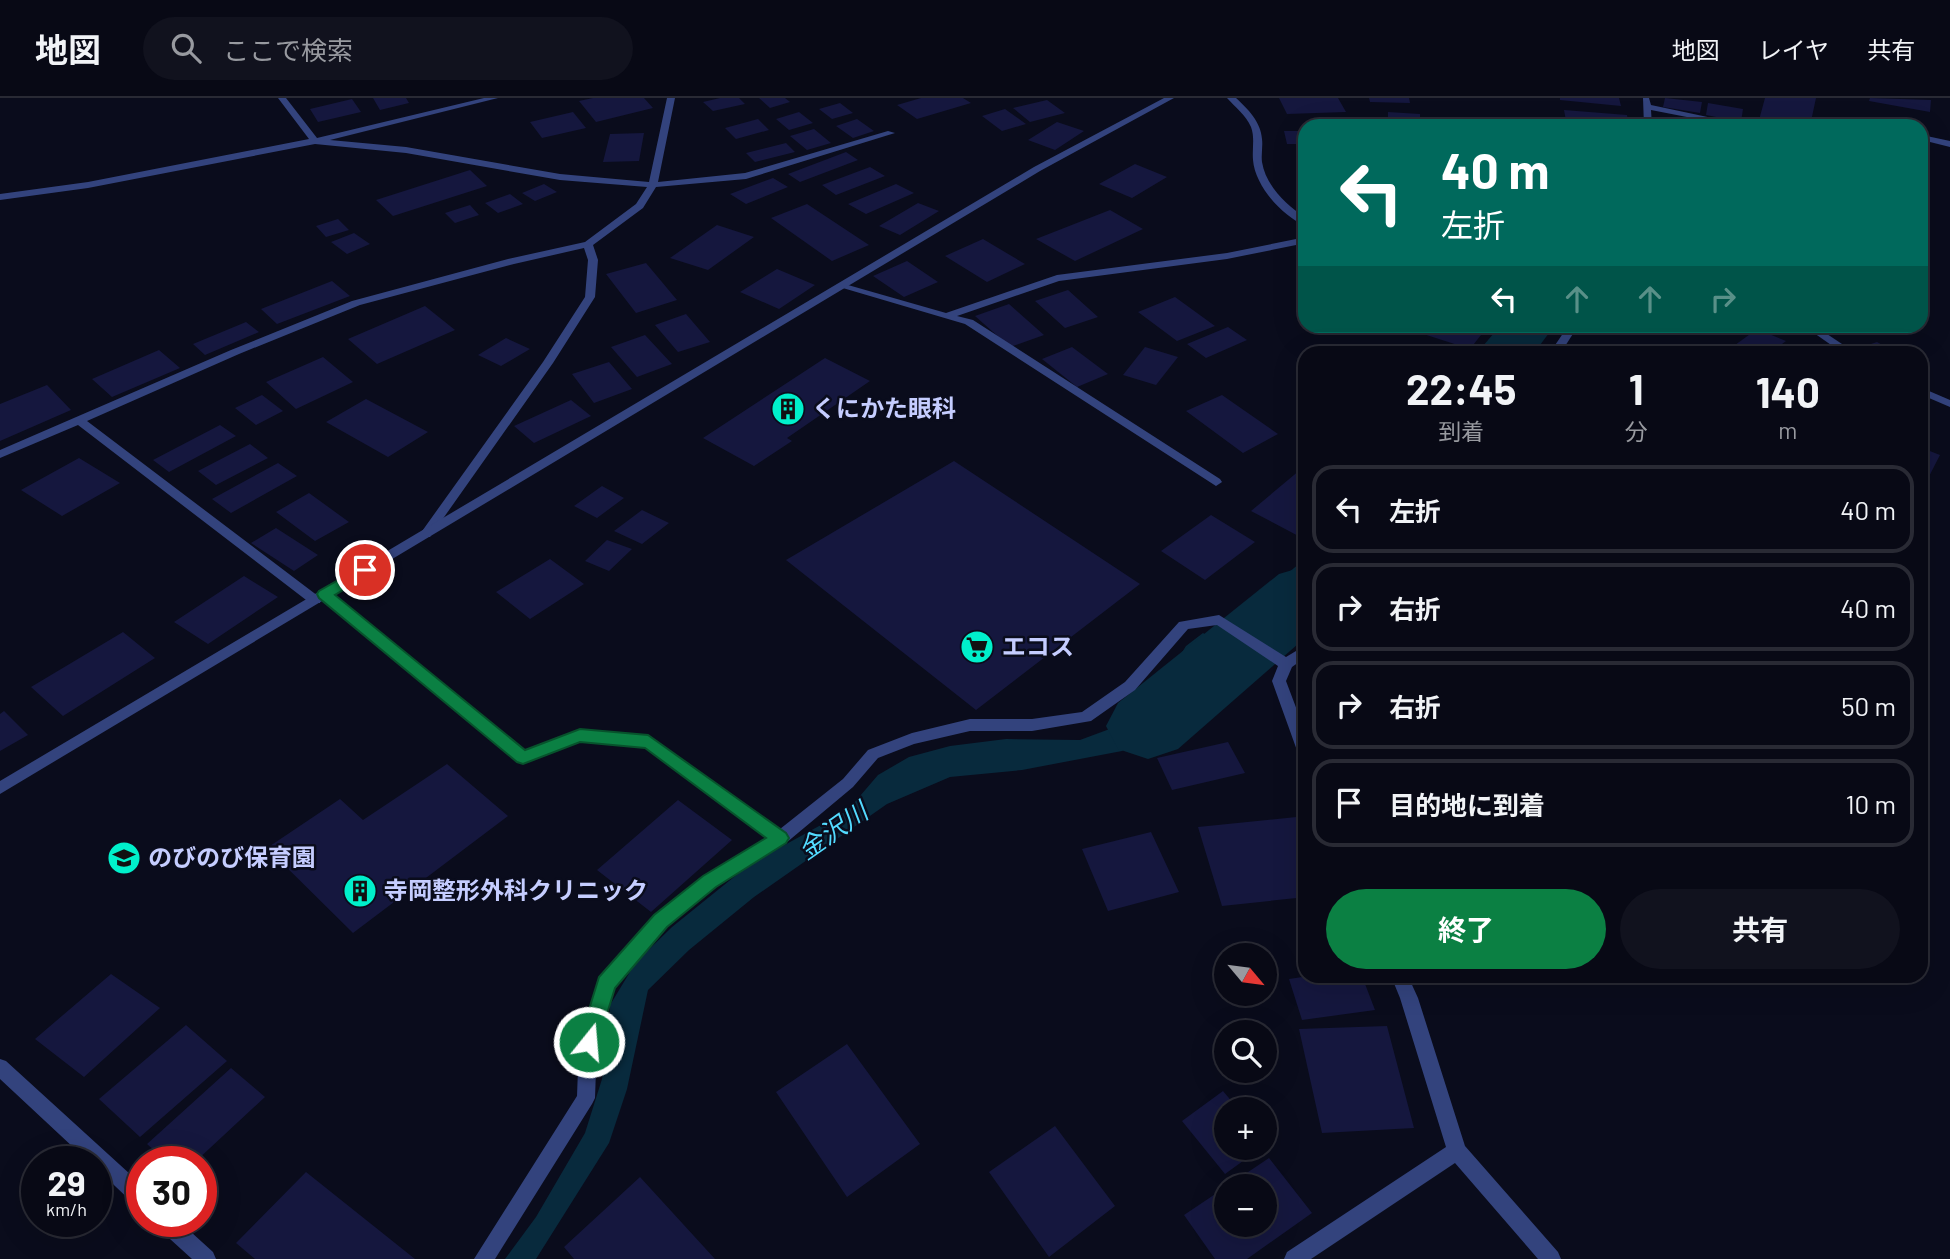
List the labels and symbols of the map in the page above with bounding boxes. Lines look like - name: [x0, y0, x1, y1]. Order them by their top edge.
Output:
- building icon: くにかた眼科: [769, 390, 807, 428]
- place label: くにかた眼科: [812, 393, 956, 422]
- pin: [335, 540, 395, 600]
- supermarket icon: エコス: [958, 628, 996, 666]
- place label: エコス: [1002, 631, 1074, 660]
- water label: 金沢川: [791, 793, 875, 865]
- school or university icon: のびのび保育園: [105, 839, 143, 877]
- place label: のびのび保育園: [148, 842, 316, 871]
- building icon: 寺岡整形外科クリニック: [341, 872, 379, 910]
- place label: 寺岡整形外科クリニック: [384, 875, 648, 904]
- north arrow: [1214, 943, 1278, 1006]
- position arrow: [552, 1005, 626, 1079]
- speed limit sign: 30: [126, 1146, 217, 1237]

